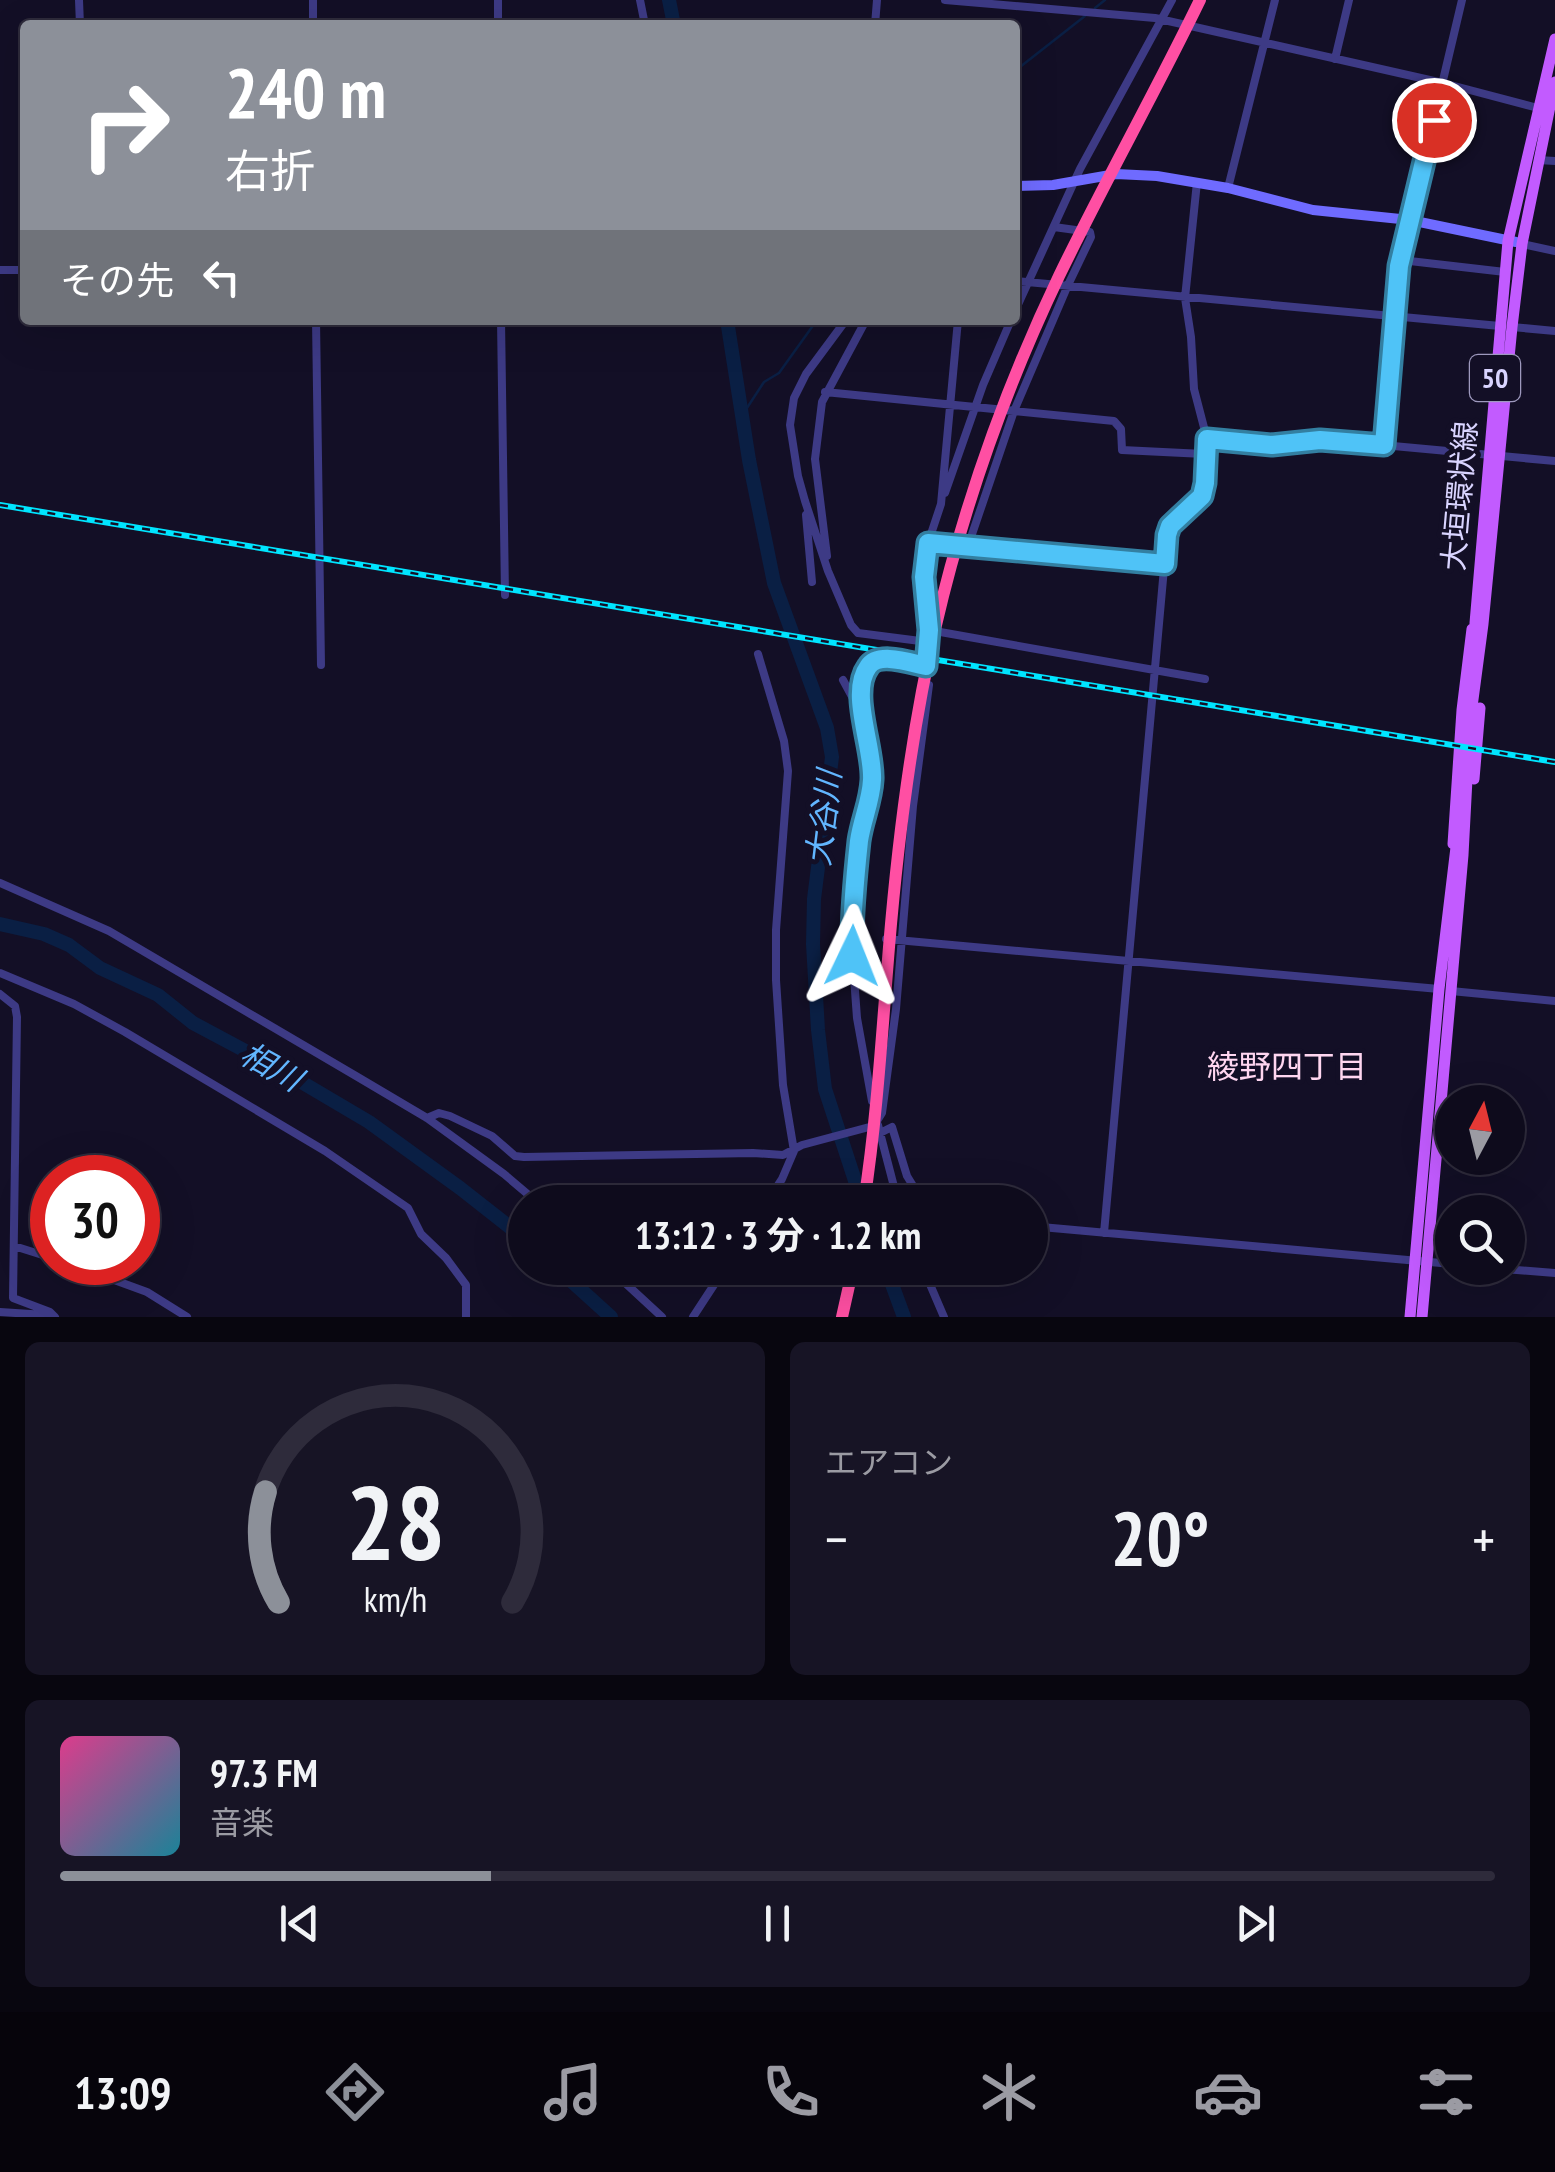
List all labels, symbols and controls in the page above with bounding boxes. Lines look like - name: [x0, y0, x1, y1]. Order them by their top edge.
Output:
- text: 240 m: [225, 47, 386, 137]
- icon: right: [60, 60, 190, 190]
- pin: [1392, 78, 1477, 163]
- icon: arrive: [1407, 93, 1462, 148]
- text: 右折: [225, 141, 315, 199]
- icon: left: [194, 250, 249, 305]
- text: その先: [60, 255, 174, 304]
- road number: 50: [1470, 355, 1520, 401]
- street label: 大垣環状線: [1433, 419, 1484, 572]
- water label: 大谷川: [796, 765, 850, 868]
- position arrow: [800, 904, 904, 1008]
- water label: 相川: [233, 1032, 312, 1101]
- district label: 綾野四丁目: [1207, 1045, 1367, 1087]
- north arrow: [1435, 1085, 1525, 1175]
- map controls: [1435, 1085, 1525, 1285]
- speed limit sign: 30: [30, 1155, 160, 1285]
- button: search: [1435, 1195, 1525, 1285]
- text: 13:12 · 3 分 · 1.2 km: [635, 1210, 921, 1259]
- text: エアコン: [825, 1441, 953, 1483]
- text: 28: [345, 1454, 445, 1589]
- text: 20°: [1110, 1490, 1210, 1587]
- text: −: [825, 1503, 848, 1574]
- text: +: [1472, 1503, 1495, 1574]
- text: km/h: [363, 1576, 427, 1622]
- text: 97.3 FM: [210, 1748, 318, 1797]
- text: 音楽: [210, 1801, 274, 1843]
- icon: previous: [272, 1896, 327, 1951]
- icon: pause: [750, 1896, 805, 1951]
- icon: next: [1228, 1896, 1283, 1951]
- icon: directions: [320, 2057, 390, 2127]
- icon: music: [538, 2057, 608, 2127]
- icon: phone: [756, 2057, 826, 2127]
- icon: climate: [974, 2057, 1044, 2127]
- icon: car: [1193, 2057, 1263, 2127]
- icon: filters: [1411, 2057, 1481, 2127]
- text: 13:09: [74, 2063, 171, 2121]

